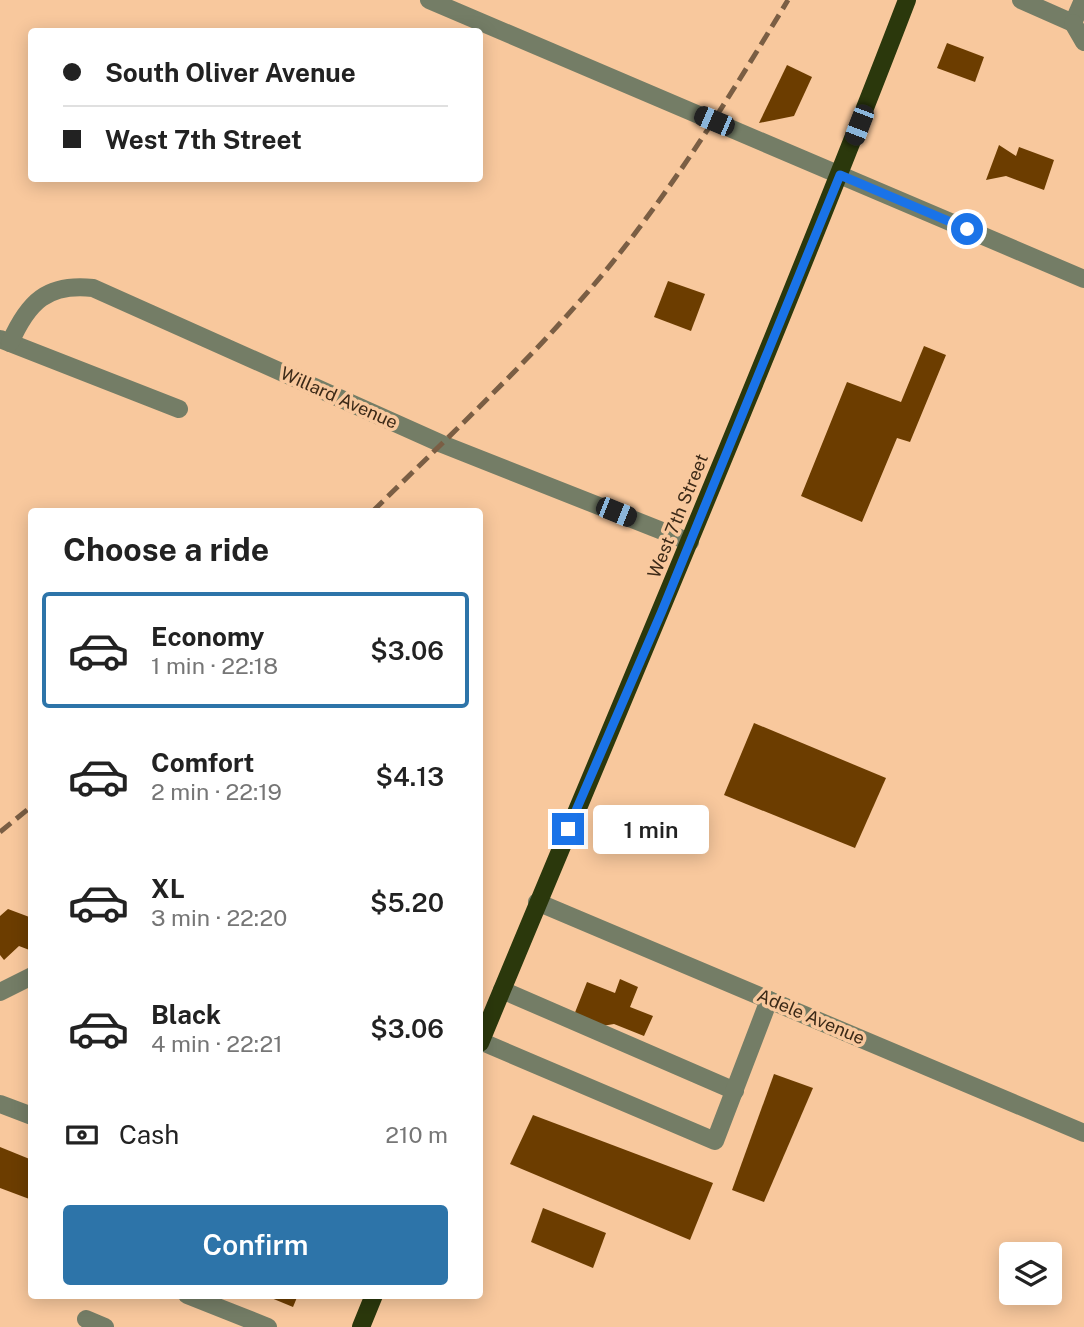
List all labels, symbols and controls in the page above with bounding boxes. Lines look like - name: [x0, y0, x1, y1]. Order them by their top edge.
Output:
- text: South Oliver Avenue: [105, 57, 356, 88]
- car: [842, 102, 877, 148]
- car: [691, 103, 738, 139]
- text: West 7th Street: [105, 124, 302, 155]
- route start: [951, 213, 983, 245]
- street label: Willard Avenue: [277, 362, 401, 433]
- street label: West 7th Street: [643, 451, 712, 581]
- car: [593, 494, 640, 530]
- text: Choose a ride: [63, 531, 269, 568]
- icon: car: [67, 619, 130, 682]
- text: Economy: [151, 621, 264, 652]
- text: $3.06: [370, 635, 444, 666]
- text: 1 min · 22:18: [151, 652, 278, 679]
- icon: car: [67, 745, 130, 808]
- text: Comfort: [151, 747, 254, 778]
- text: $4.13: [376, 761, 444, 792]
- text: 2 min · 22:19: [151, 778, 282, 805]
- callout: 1 min: [592, 804, 708, 854]
- route end: [552, 813, 584, 845]
- text: 1 min: [624, 816, 678, 843]
- icon: car: [67, 871, 130, 934]
- text: XL: [151, 873, 185, 904]
- text: $5.20: [370, 887, 444, 918]
- text: 3 min · 22:20: [151, 904, 287, 931]
- street label: Adele Avenue: [754, 984, 868, 1049]
- icon: car: [67, 997, 130, 1060]
- text: Black: [151, 999, 221, 1030]
- text: $3.06: [370, 1013, 444, 1044]
- text: 4 min · 22:21: [151, 1030, 283, 1057]
- icon: cash: [63, 1116, 101, 1154]
- text: Cash: [119, 1119, 179, 1150]
- text: 210 m: [385, 1121, 448, 1148]
- button: Confirm: [63, 1205, 448, 1285]
- map controls: [999, 1242, 1062, 1305]
- button: layers: [999, 1242, 1062, 1305]

